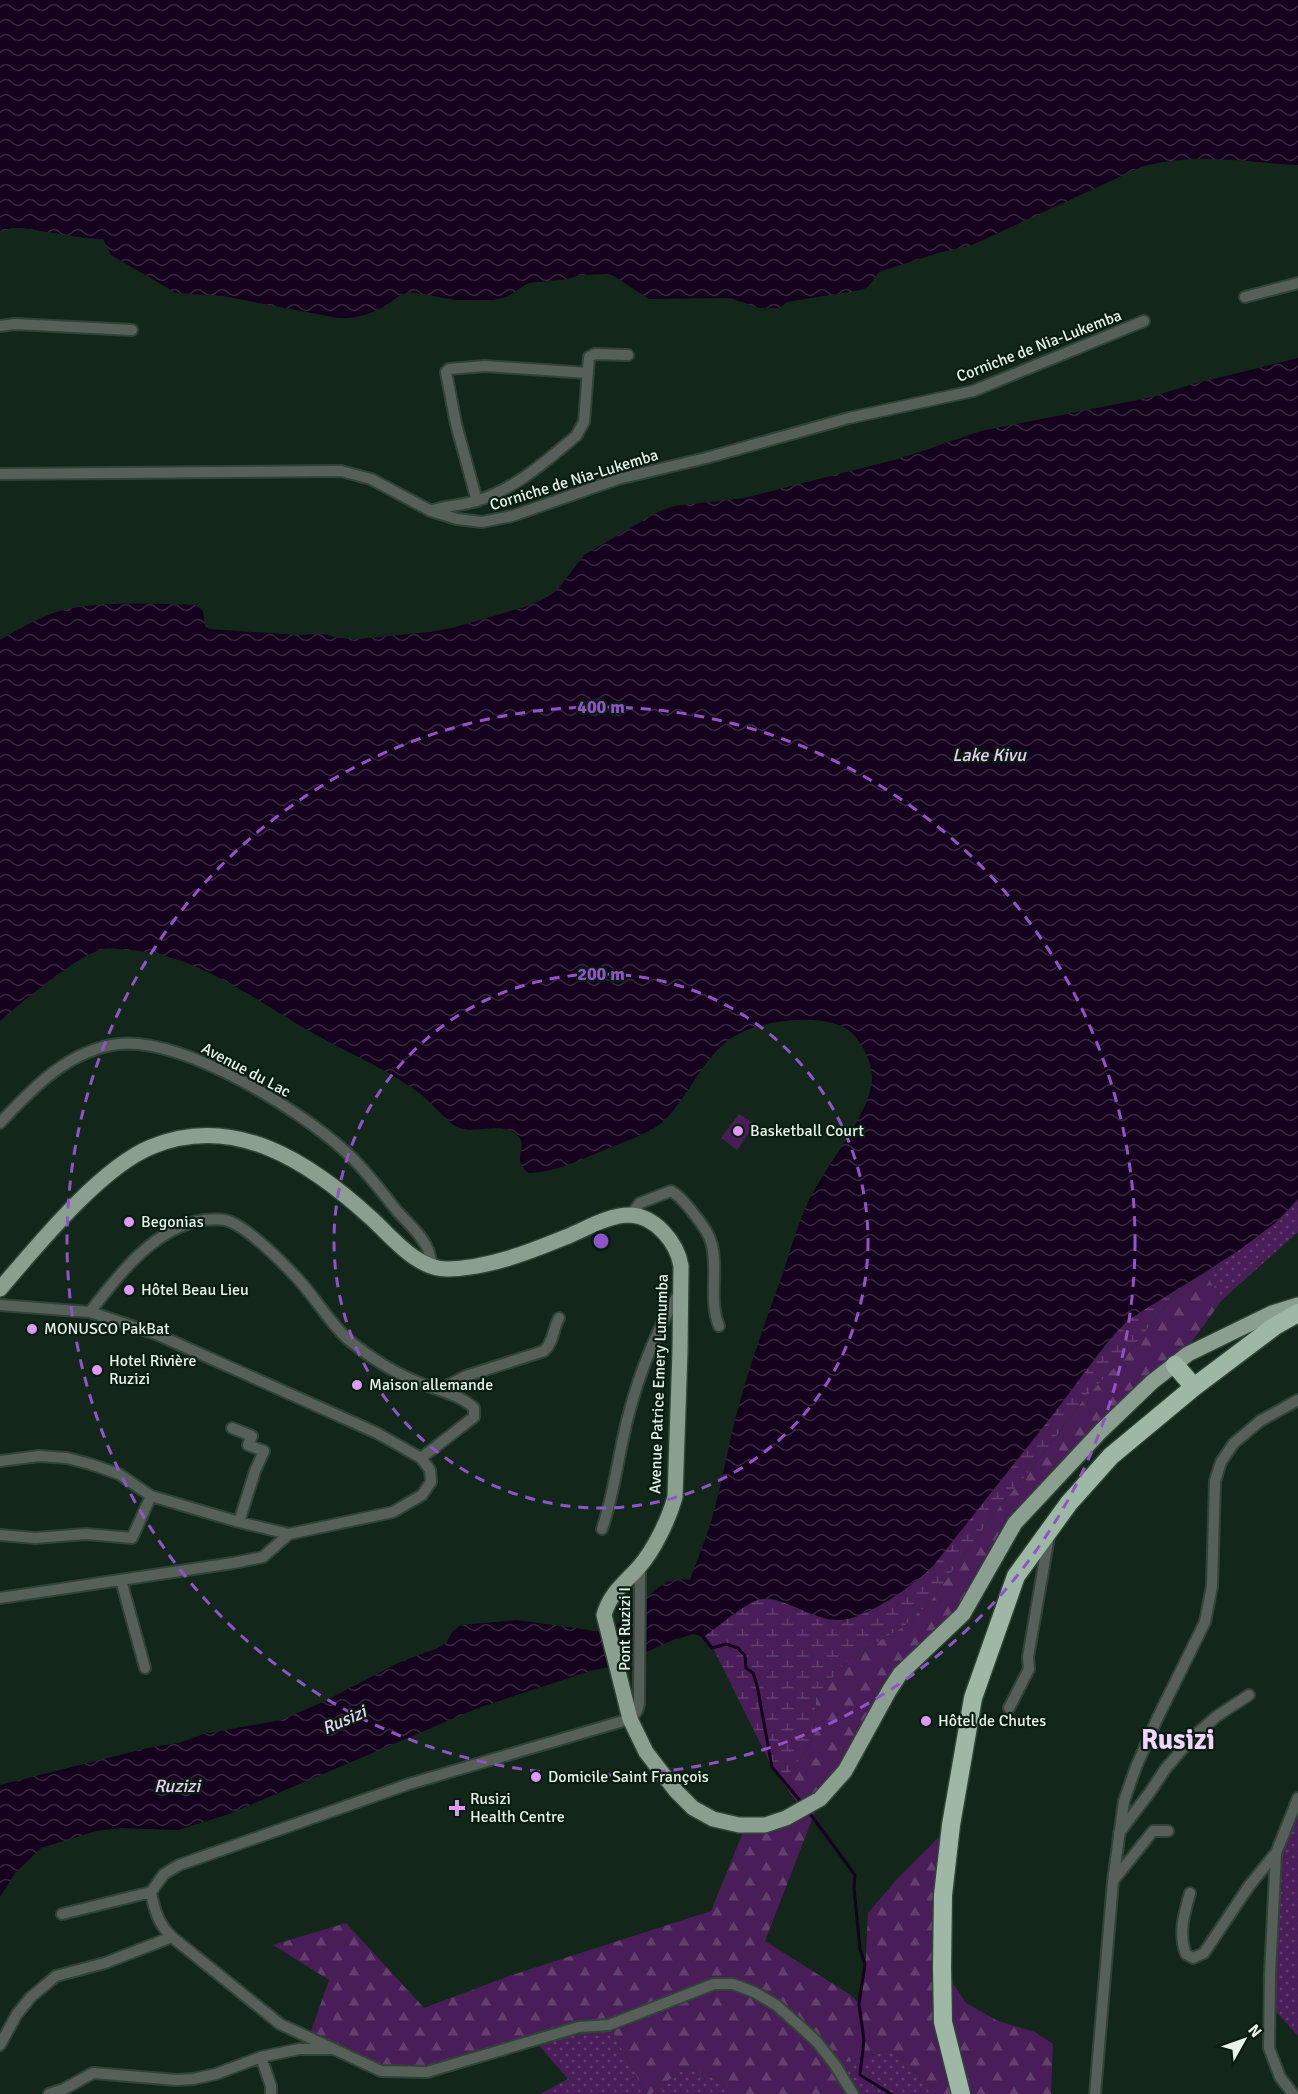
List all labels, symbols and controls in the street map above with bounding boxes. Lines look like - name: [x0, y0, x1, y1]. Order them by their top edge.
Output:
- street label: Corniche de Nia-Lukemba: [954, 305, 1124, 387]
- street label: Corniche de Nia-Lukemba: [487, 445, 661, 515]
- text: 400 m: [577, 696, 625, 718]
- water label: Lake Kivu: [952, 744, 1027, 766]
- text: 200 m: [577, 963, 625, 985]
- street label: Avenue du Lac: [198, 1038, 294, 1102]
- place label: Basketball Court: [750, 1121, 864, 1141]
- marker: Basketball Court: [731, 1124, 745, 1138]
- place label: Begonias: [141, 1212, 204, 1232]
- marker: Begonias: [122, 1215, 136, 1229]
- centre of rings: [591, 1231, 611, 1251]
- street label: Avenue Patrice Emery Lumumba: [645, 1274, 673, 1494]
- place label: Hôtel Beau Lieu: [141, 1280, 249, 1300]
- marker: Hôtel Beau Lieu: [122, 1283, 136, 1297]
- place label: MONUSCO PakBat: [44, 1319, 170, 1339]
- marker: MONUSCO PakBat: [25, 1322, 39, 1336]
- place label: Hotel Rivière Ruzizi: [109, 1351, 196, 1389]
- marker: Hotel Rivière Ruzizi: [90, 1363, 104, 1377]
- place label: Maison allemande: [369, 1375, 493, 1395]
- marker: Maison allemande: [350, 1378, 364, 1392]
- street label: Pont Ruzizi I: [615, 1587, 635, 1671]
- water label: Rusizi: [319, 1700, 371, 1739]
- place label: Hôtel de Chutes: [938, 1711, 1046, 1731]
- marker: Hôtel de Chutes: [919, 1714, 933, 1728]
- district label: Rusizi: [1141, 1723, 1215, 1757]
- place label: Domicile Saint François: [548, 1767, 709, 1787]
- marker: Domicile Saint François: [529, 1770, 543, 1784]
- water label: Ruzizi: [154, 1775, 202, 1797]
- place label: Rusizi Health Centre: [470, 1789, 565, 1827]
- marker: Rusizi Health Centre: [448, 1799, 466, 1817]
- north arrow: [1214, 2010, 1274, 2070]
- text: N: [1243, 2020, 1266, 2042]

